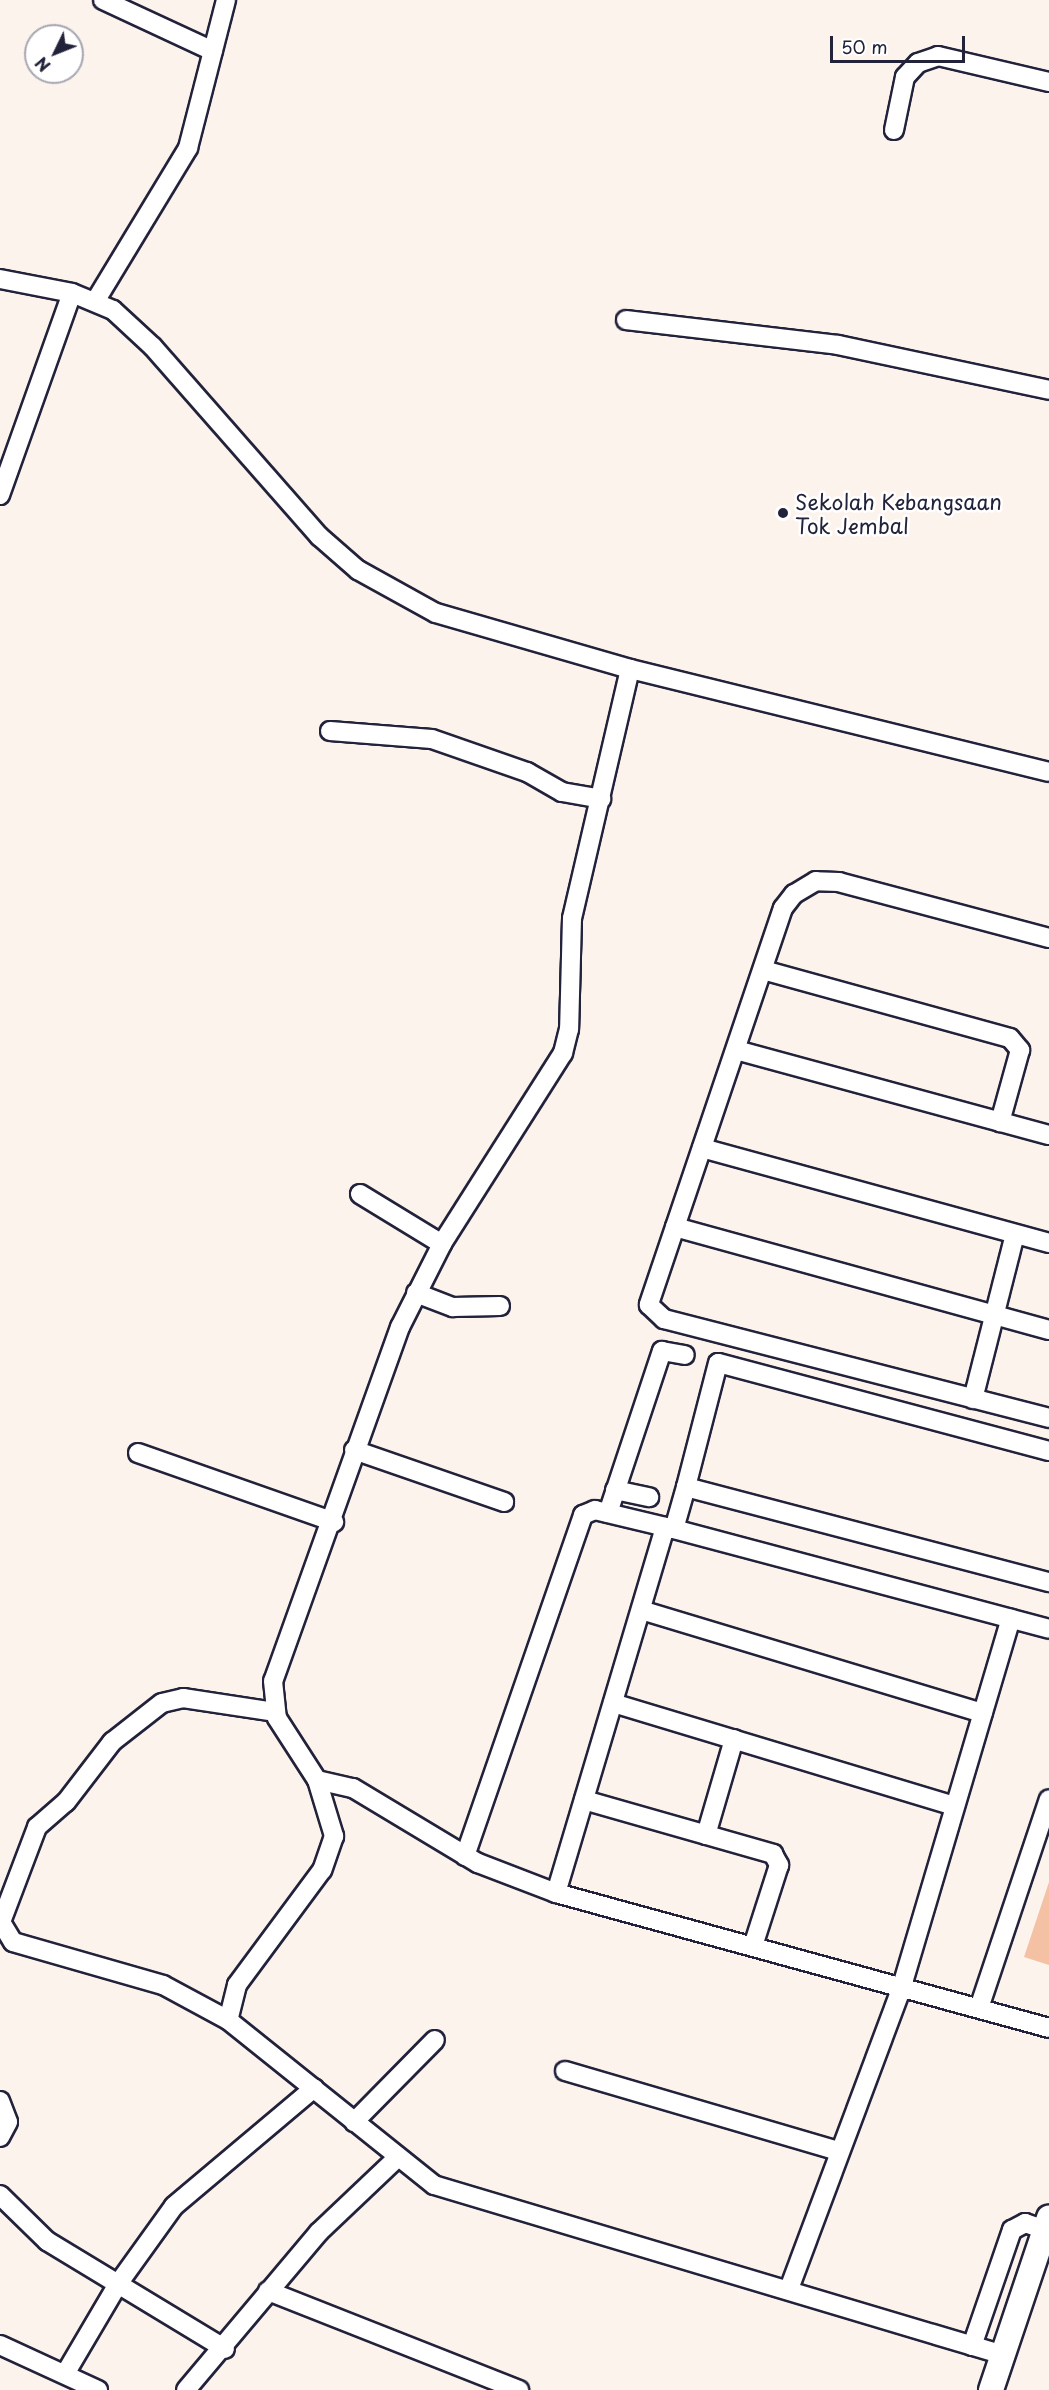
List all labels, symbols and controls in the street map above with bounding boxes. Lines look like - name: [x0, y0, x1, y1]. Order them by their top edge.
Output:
- north arrow: [24, 24, 84, 84]
- scale bar: [833, 24, 968, 62]
- text: 50 m: [841, 33, 888, 60]
- text: N: [29, 52, 55, 78]
- place label: Sekolah Kebangsaan Tok Jembal: [795, 488, 1002, 538]
- marker: Sekolah Kebangsaan Tok Jembal: [776, 506, 790, 520]

